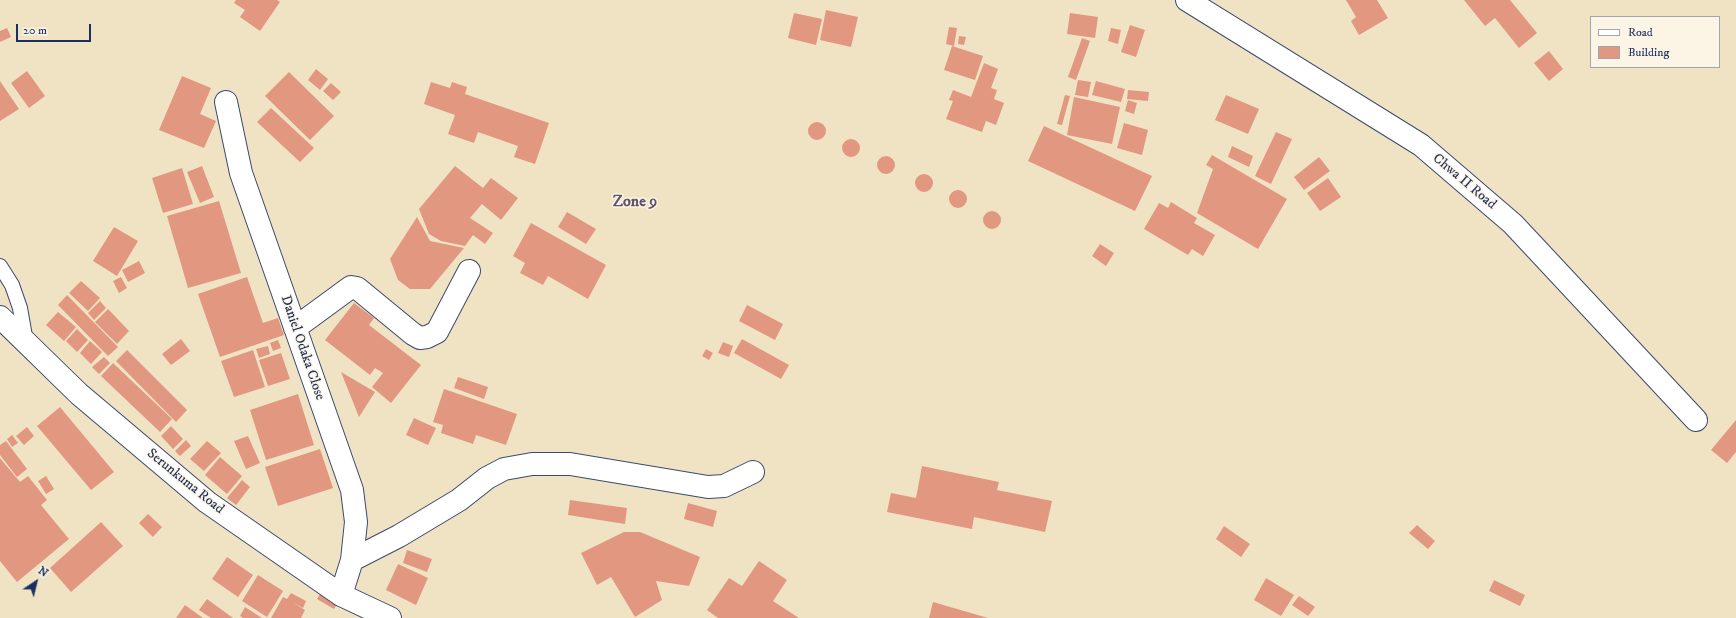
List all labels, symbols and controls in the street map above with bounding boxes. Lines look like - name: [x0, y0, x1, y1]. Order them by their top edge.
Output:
- scale bar: [18, 16, 93, 42]
- legend: [1590, 16, 1720, 68]
- text: 20 m: [23, 23, 47, 38]
- text: Road: [1628, 25, 1653, 40]
- text: Building: [1628, 45, 1669, 60]
- street label: Chwa II Road: [1429, 151, 1499, 213]
- district label: Zone 9: [613, 193, 657, 213]
- street label: Daniel Odaka Close: [276, 293, 328, 403]
- street label: Serunkuma Road: [143, 446, 227, 518]
- north arrow: [16, 562, 56, 602]
- text: N: [35, 564, 51, 580]

